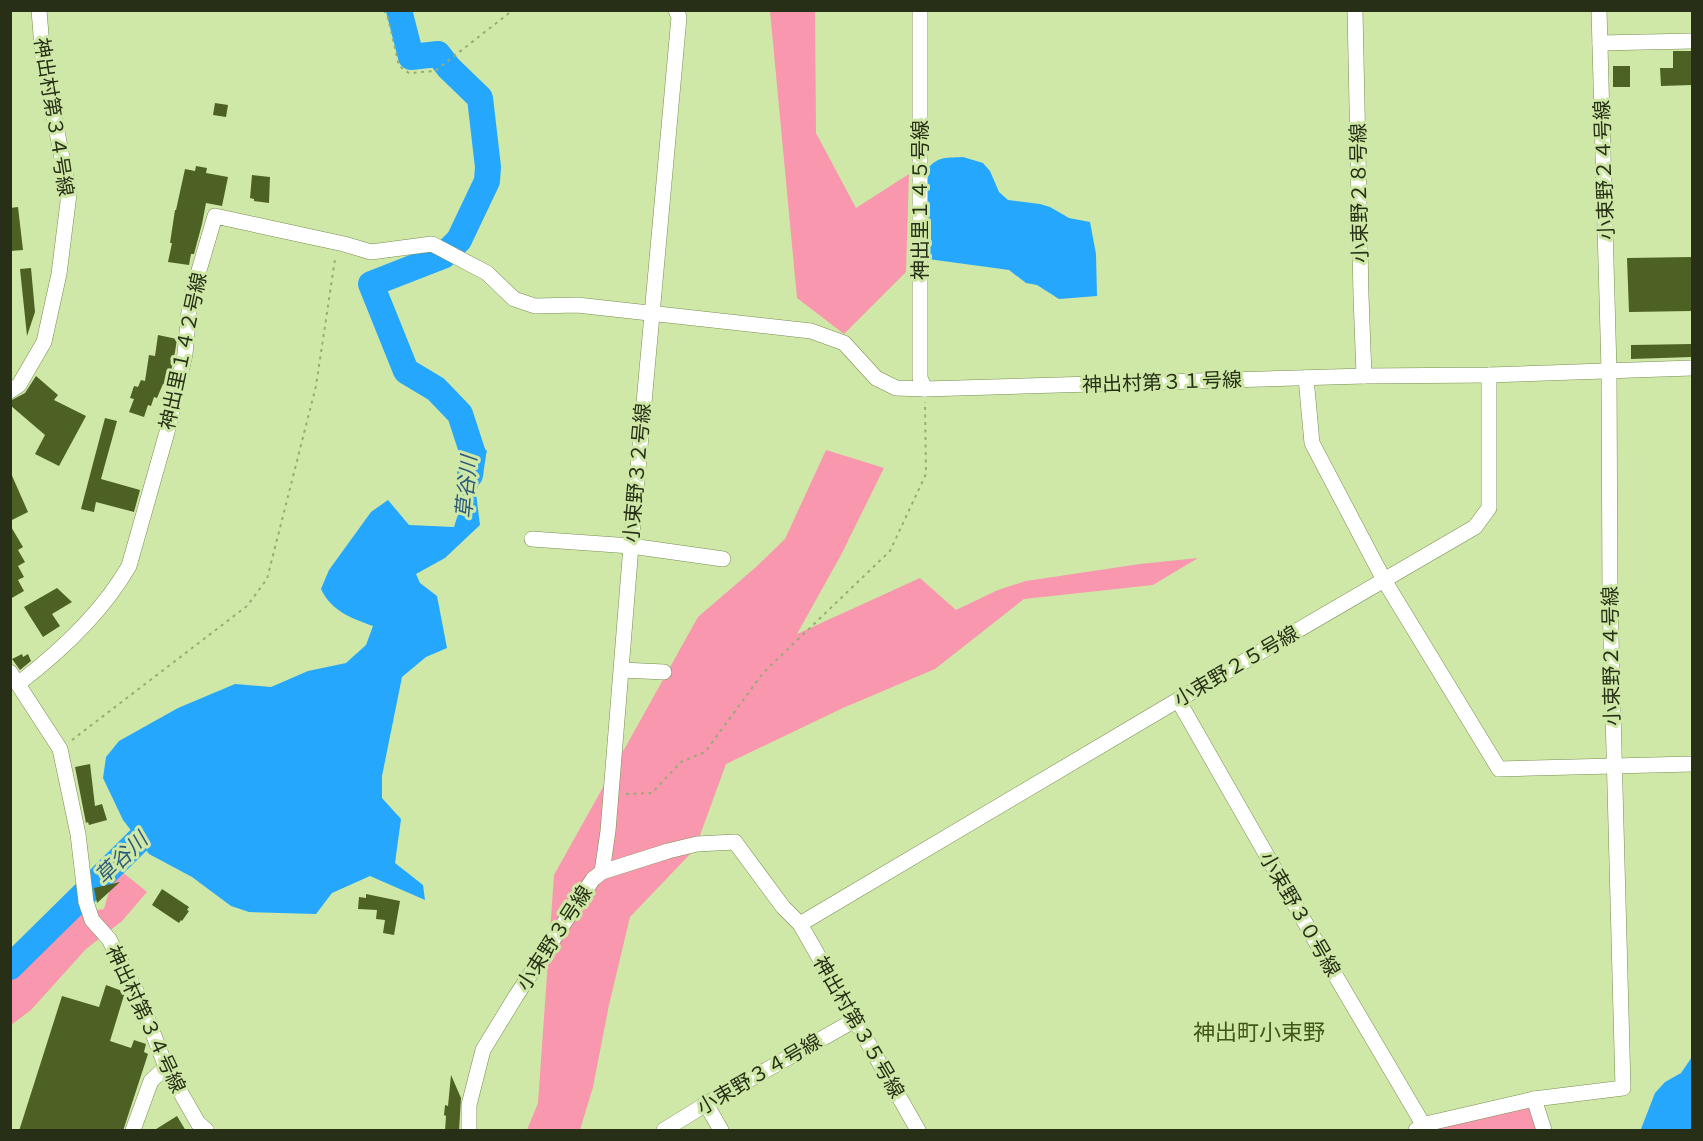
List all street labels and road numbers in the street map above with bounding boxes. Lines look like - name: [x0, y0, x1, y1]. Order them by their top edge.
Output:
- street label: 神出村第３４号線: [30, 36, 78, 198]
- street label: 小束野２４号線: [1590, 100, 1618, 240]
- street label: 神出里１４５号線: [908, 120, 932, 280]
- street label: 小束野２８号線: [1346, 123, 1372, 263]
- street label: 神出里１４２号線: [155, 270, 211, 432]
- street label: 神出村第３１号線: [1082, 367, 1242, 397]
- street label: 小束野３２号線: [619, 402, 655, 544]
- street label: 小束野２４号線: [1598, 586, 1624, 726]
- street label: 小束野２５号線: [1169, 621, 1303, 711]
- street label: 小束野３０号線: [1255, 847, 1345, 981]
- street label: 小束野３号線: [511, 881, 597, 995]
- street label: 神出村第３４号線: [101, 941, 191, 1097]
- street label: 神出村第３５号線: [809, 952, 909, 1102]
- street label: 小束野３４号線: [692, 1029, 826, 1119]

